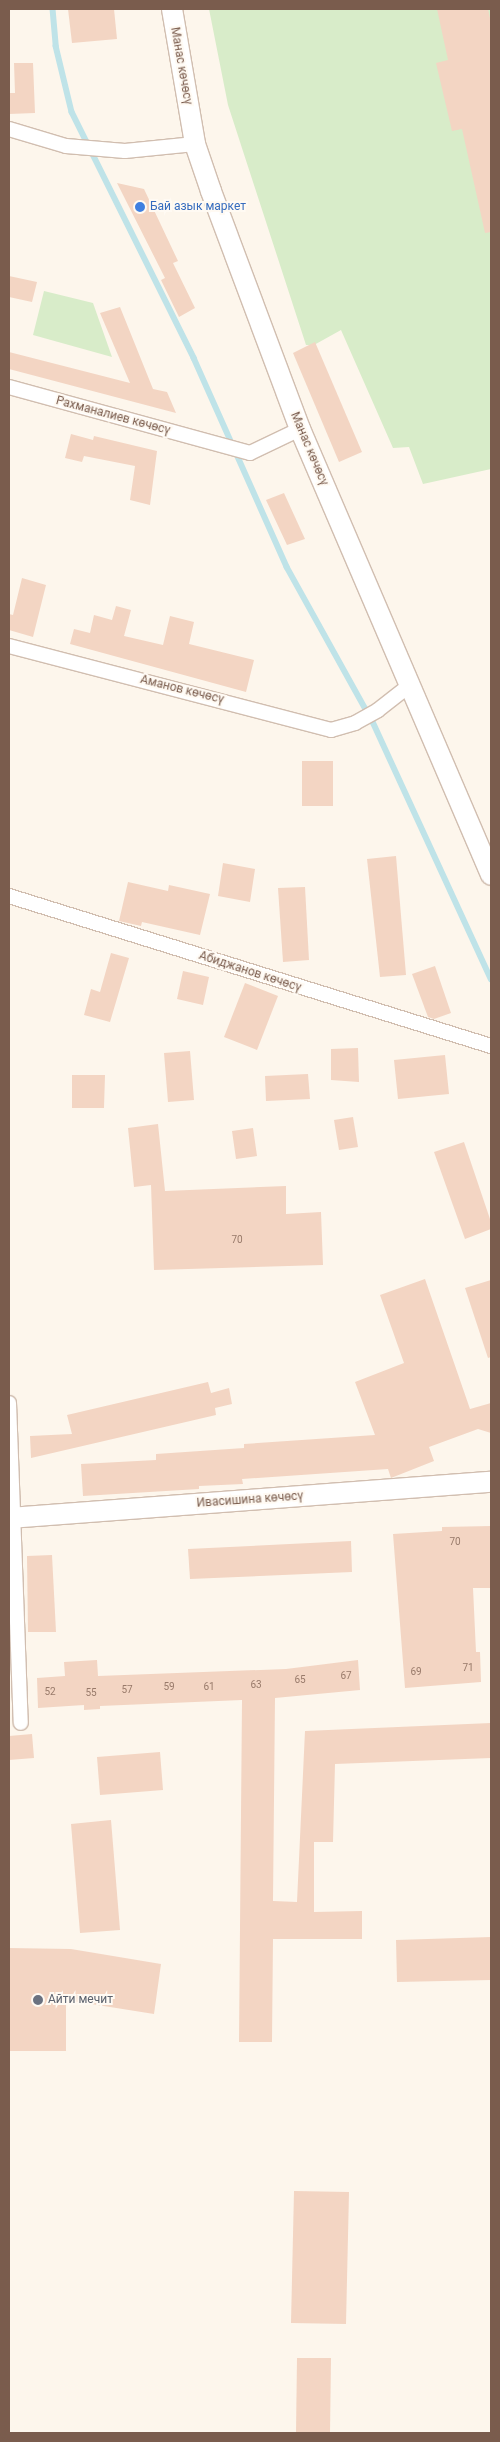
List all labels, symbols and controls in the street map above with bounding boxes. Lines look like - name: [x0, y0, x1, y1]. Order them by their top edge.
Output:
- street label: Манас көчөсү: [167, 26, 195, 106]
- place label: Бай азык маркет: [150, 200, 246, 214]
- marker: Бай азык маркет: [134, 201, 146, 213]
- street label: Рахманалиев көчөсү: [54, 394, 172, 438]
- street label: Манас көчөсү: [287, 410, 331, 488]
- street label: Аманов көчөсү: [139, 673, 225, 707]
- street label: Абиджанов көчөсү: [197, 949, 303, 995]
- house number: 70: [231, 1234, 243, 1246]
- street label: Ивасишина көчөсү: [196, 1489, 304, 1511]
- house number: 70: [449, 1536, 461, 1548]
- house number: 71: [462, 1662, 474, 1674]
- house number: 69: [410, 1666, 422, 1678]
- house number: 67: [340, 1670, 352, 1682]
- house number: 65: [294, 1674, 306, 1686]
- house number: 63: [250, 1679, 262, 1691]
- house number: 59: [163, 1681, 175, 1693]
- house number: 61: [203, 1681, 215, 1693]
- house number: 57: [121, 1684, 133, 1696]
- house number: 52: [44, 1686, 56, 1698]
- house number: 55: [85, 1687, 97, 1699]
- place label: Айти мечит: [48, 1993, 113, 2007]
- marker: Айти мечит: [32, 1994, 44, 2006]

